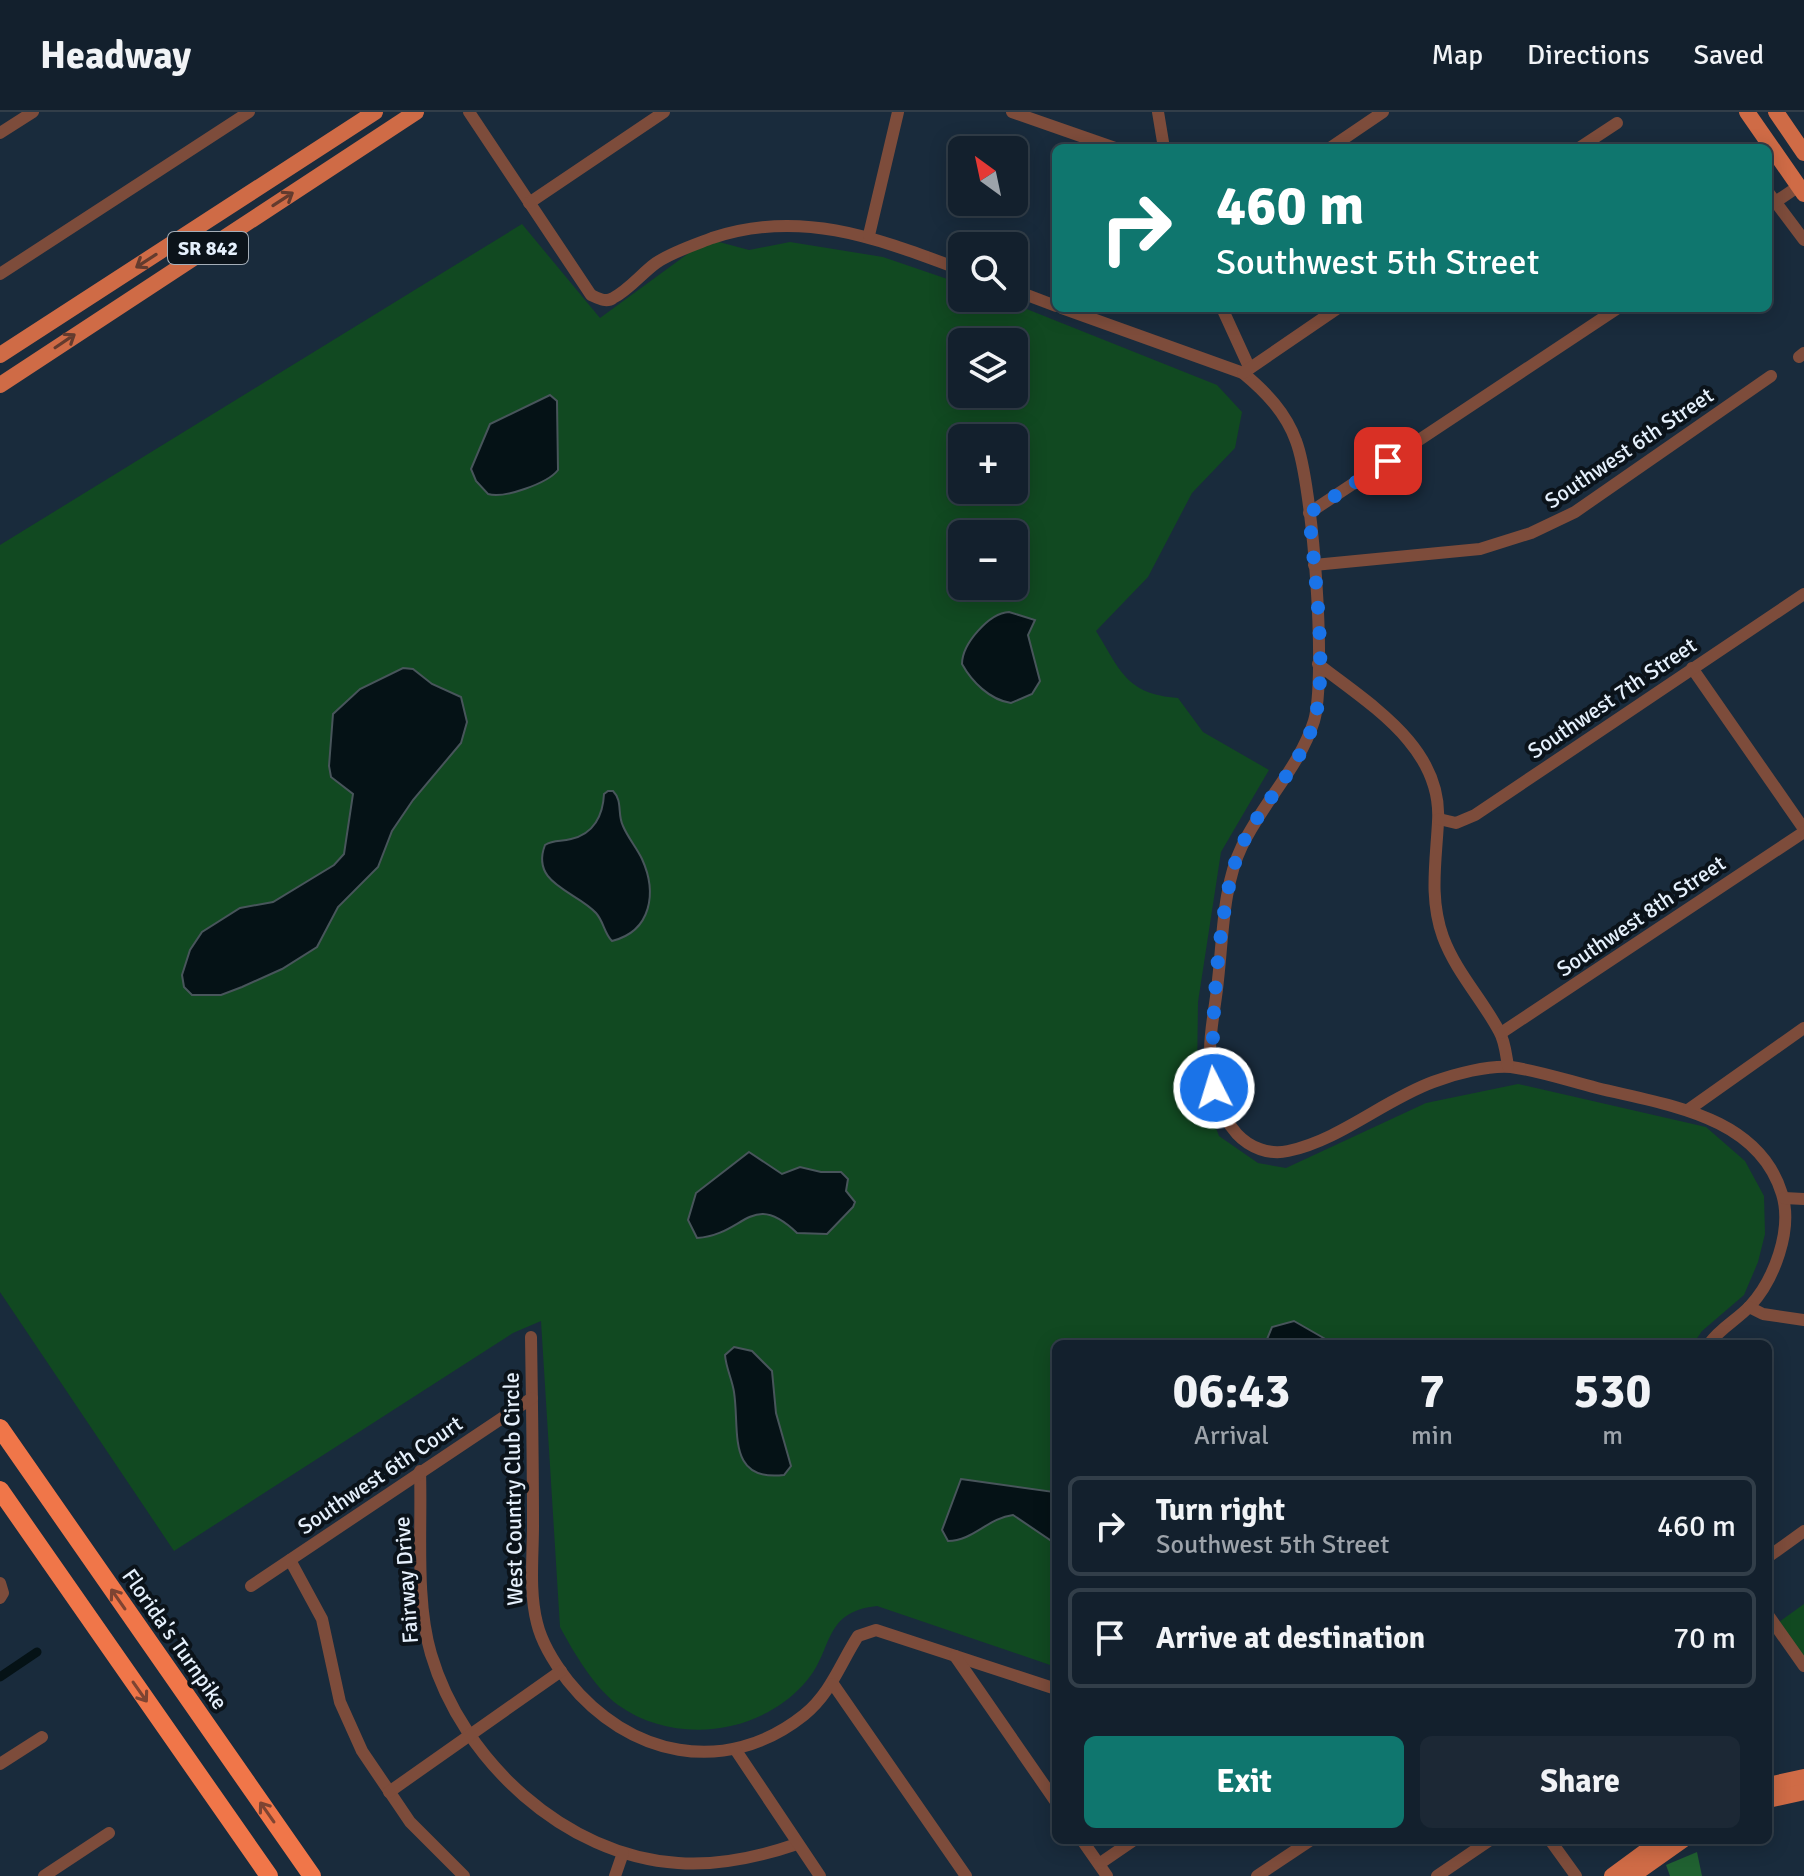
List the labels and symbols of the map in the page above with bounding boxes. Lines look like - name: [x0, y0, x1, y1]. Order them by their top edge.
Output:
- north arrow: [948, 136, 1028, 216]
- one-way arrow: [271, 191, 293, 207]
- road number: SR 842: [168, 232, 248, 264]
- one-way arrow: [135, 253, 157, 270]
- one-way arrow: [53, 333, 76, 349]
- street label: Southwest 6th Street: [1540, 381, 1719, 514]
- pin: [1354, 427, 1422, 495]
- street label: Southwest 7th Street: [1523, 631, 1702, 764]
- street label: Southwest 8th Street: [1552, 849, 1731, 982]
- position arrow: [1172, 1046, 1256, 1130]
- street label: West Country Club Circle: [497, 1372, 529, 1606]
- street label: Southwest 6th Court: [292, 1410, 468, 1540]
- street label: Fairway Drive: [388, 1516, 424, 1644]
- street label: Florida's Turnpike: [116, 1563, 234, 1715]
- one-way arrow: [110, 1588, 126, 1610]
- one-way arrow: [132, 1680, 148, 1702]
- one-way arrow: [259, 1802, 275, 1824]

